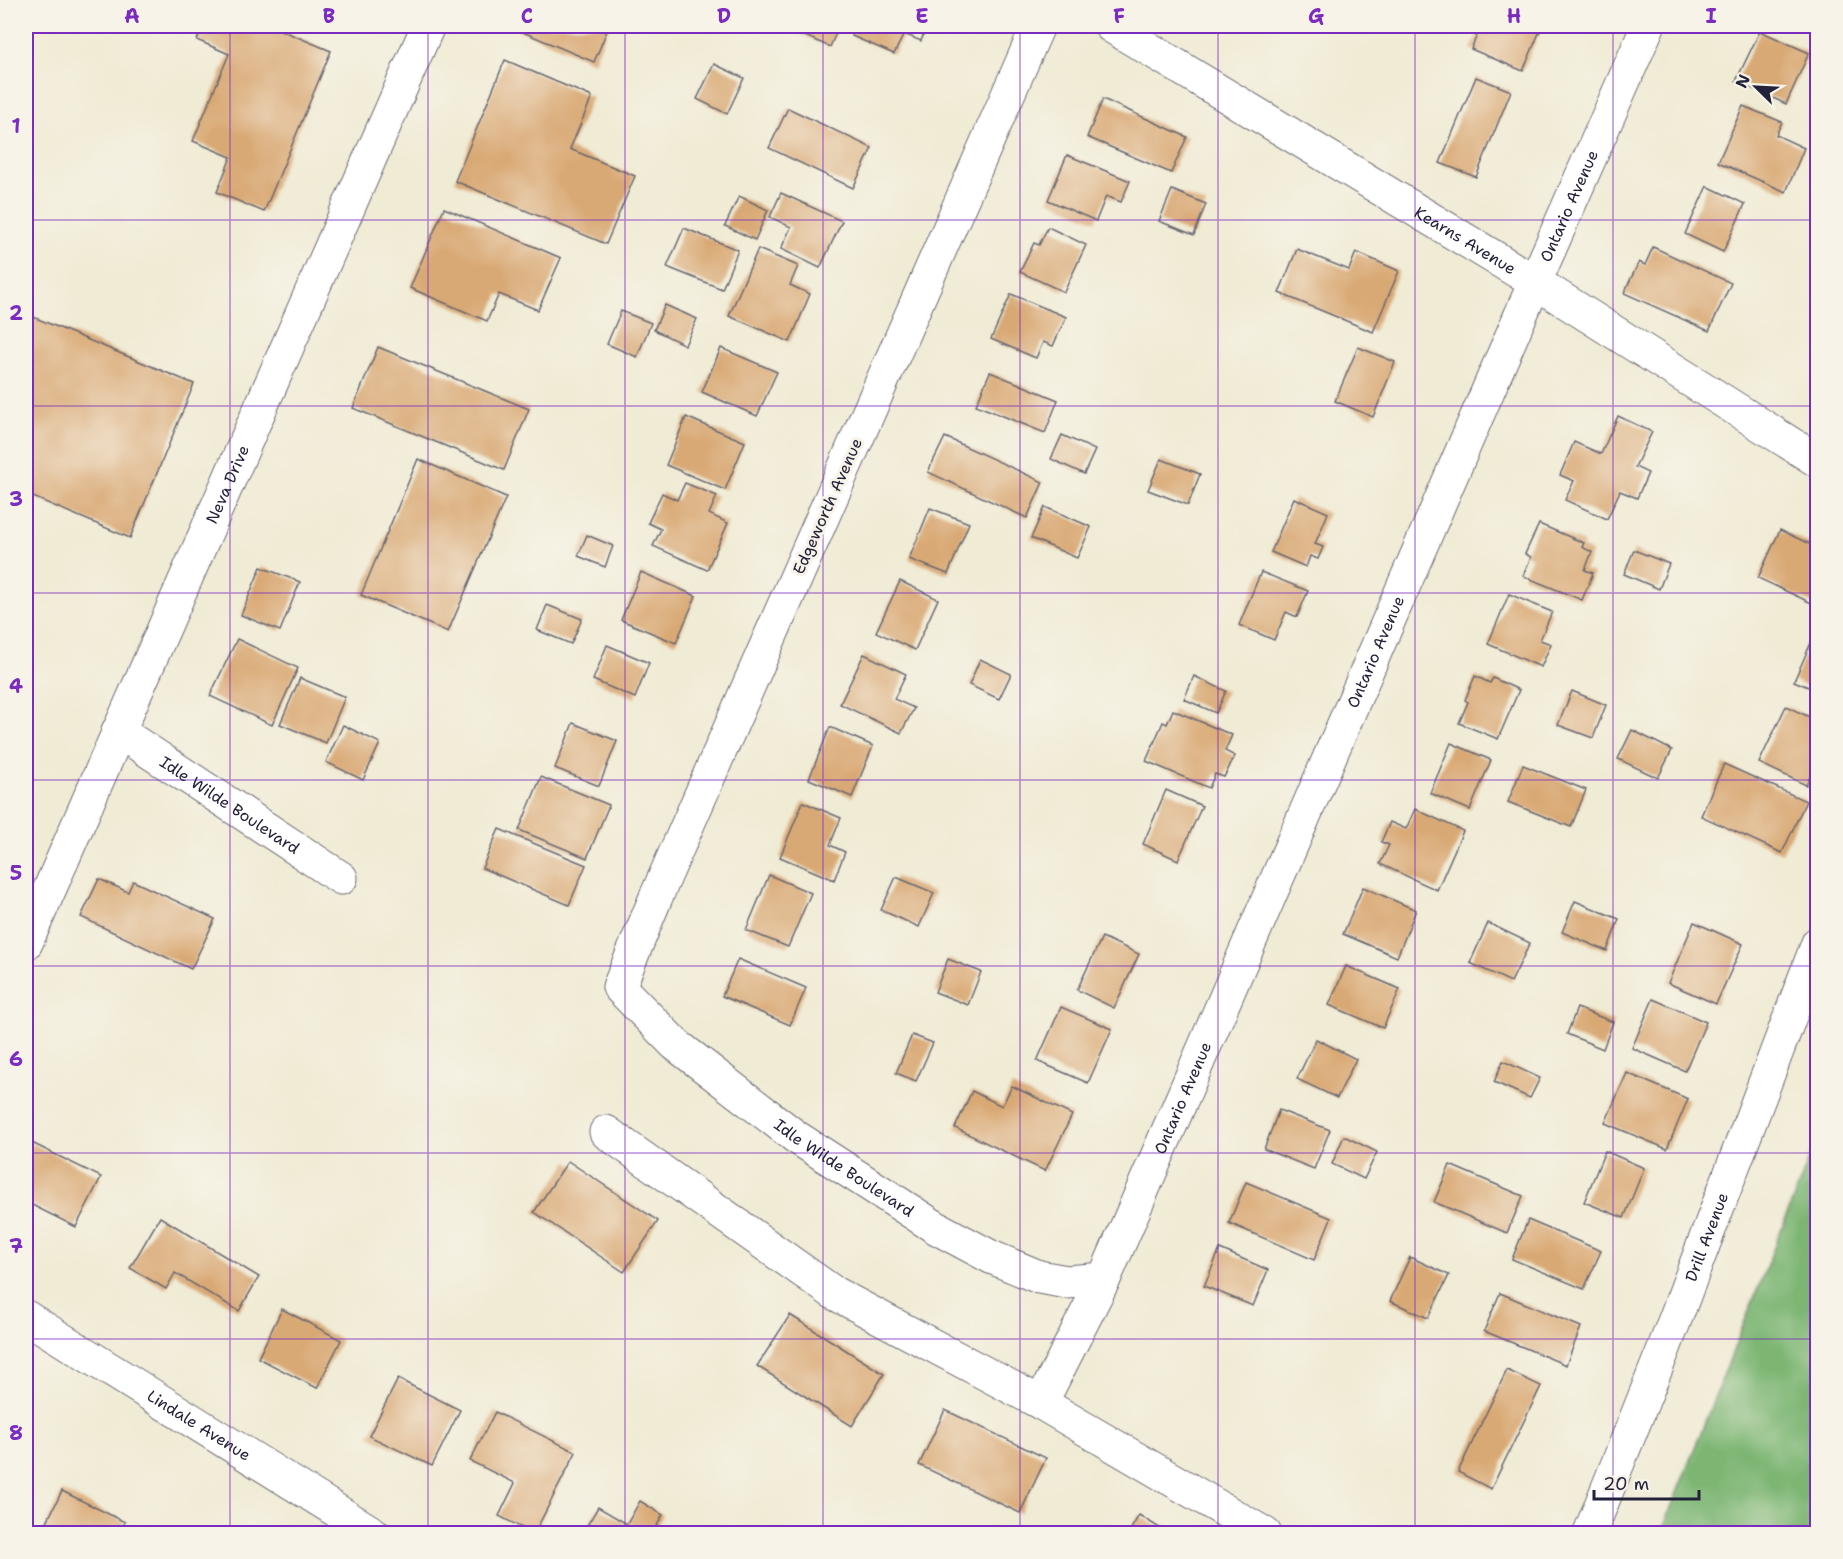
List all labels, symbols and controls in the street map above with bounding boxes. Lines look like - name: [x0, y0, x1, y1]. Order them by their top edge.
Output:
- text: A: [124, 3, 140, 29]
- text: B: [323, 3, 335, 29]
- text: C: [521, 3, 533, 29]
- text: D: [717, 3, 731, 29]
- text: E: [915, 3, 929, 29]
- text: F: [1113, 3, 1125, 29]
- text: G: [1308, 3, 1324, 29]
- text: H: [1507, 3, 1521, 29]
- text: I: [1705, 3, 1717, 29]
- north arrow: [1726, 57, 1786, 117]
- text: N: [1731, 71, 1755, 91]
- text: 1: [11, 113, 21, 139]
- street label: Ontario Avenue: [1535, 147, 1603, 265]
- street label: Kearns Avenue: [1411, 202, 1520, 279]
- text: 2: [9, 300, 23, 326]
- street label: Edgeworth Avenue: [788, 435, 867, 578]
- street label: Neva Drive: [201, 442, 254, 527]
- text: 3: [9, 486, 23, 512]
- street label: Ontario Avenue: [1342, 592, 1409, 711]
- text: 4: [9, 673, 23, 699]
- street label: Idle Wilde Boulevard: [156, 751, 304, 859]
- text: 5: [10, 860, 22, 886]
- street label: Ontario Avenue: [1149, 1039, 1216, 1157]
- text: 6: [9, 1046, 23, 1072]
- street label: Idle Wilde Boulevard: [770, 1114, 918, 1222]
- street label: Drill Avenue: [1680, 1190, 1733, 1284]
- text: 7: [9, 1233, 23, 1259]
- street label: Lindale Avenue: [143, 1385, 255, 1466]
- text: 8: [9, 1420, 23, 1446]
- scale bar: [1594, 1463, 1699, 1501]
- text: 20 m: [1603, 1472, 1649, 1496]

